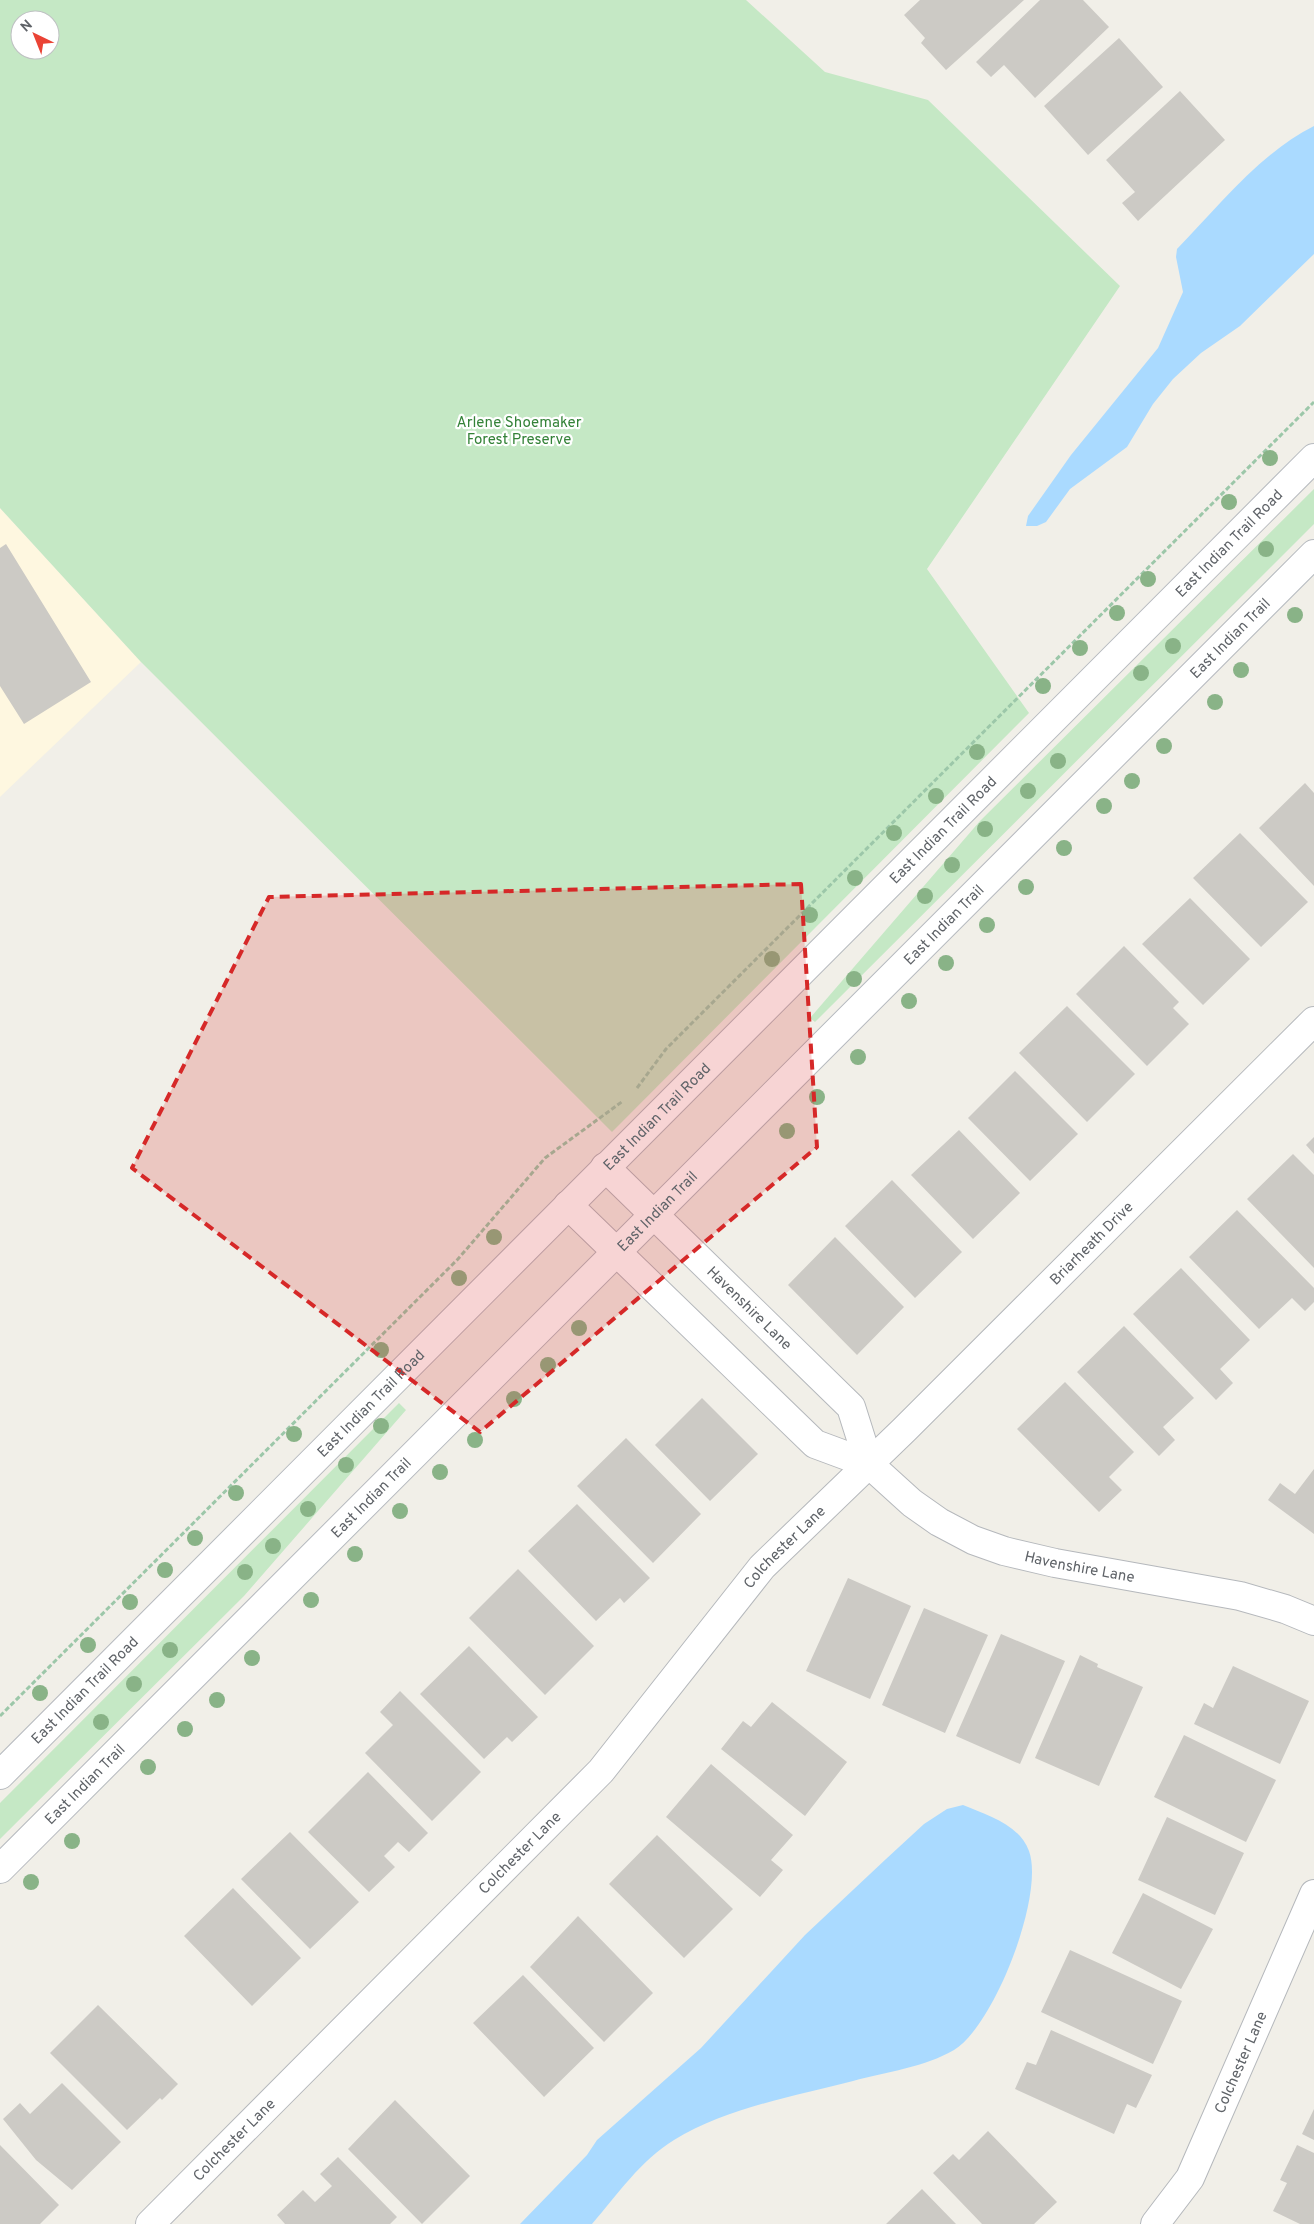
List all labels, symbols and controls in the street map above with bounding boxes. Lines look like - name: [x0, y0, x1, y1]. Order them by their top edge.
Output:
- north arrow: [10, 10, 60, 60]
- text: N: [18, 17, 37, 36]
- park label: Arlene Shoemaker Forest Preserve: [456, 414, 582, 450]
- street label: East Indian Trail Road: [1172, 486, 1288, 602]
- street label: East Indian Trail: [1187, 595, 1275, 683]
- street label: East Indian Trail Road: [886, 773, 1002, 889]
- street label: East Indian Trail: [900, 881, 989, 970]
- street label: East Indian Trail Road: [600, 1060, 716, 1176]
- street label: East Indian Trail: [614, 1168, 703, 1256]
- street label: Briarheath Drive: [1047, 1198, 1138, 1290]
- street label: Havenshire Lane: [702, 1263, 795, 1355]
- street label: East Indian Trail Road: [314, 1347, 430, 1462]
- street label: East Indian Trail: [328, 1454, 416, 1543]
- street label: Colchester Lane: [740, 1502, 831, 1593]
- street label: Havenshire Lane: [1022, 1548, 1136, 1588]
- street label: East Indian Trail Road: [28, 1633, 144, 1749]
- street label: East Indian Trail: [42, 1741, 130, 1829]
- street label: Colchester Lane: [475, 1808, 566, 1899]
- street label: Colchester Lane: [1211, 2009, 1272, 2117]
- street label: Colchester Lane: [190, 2095, 280, 2186]

